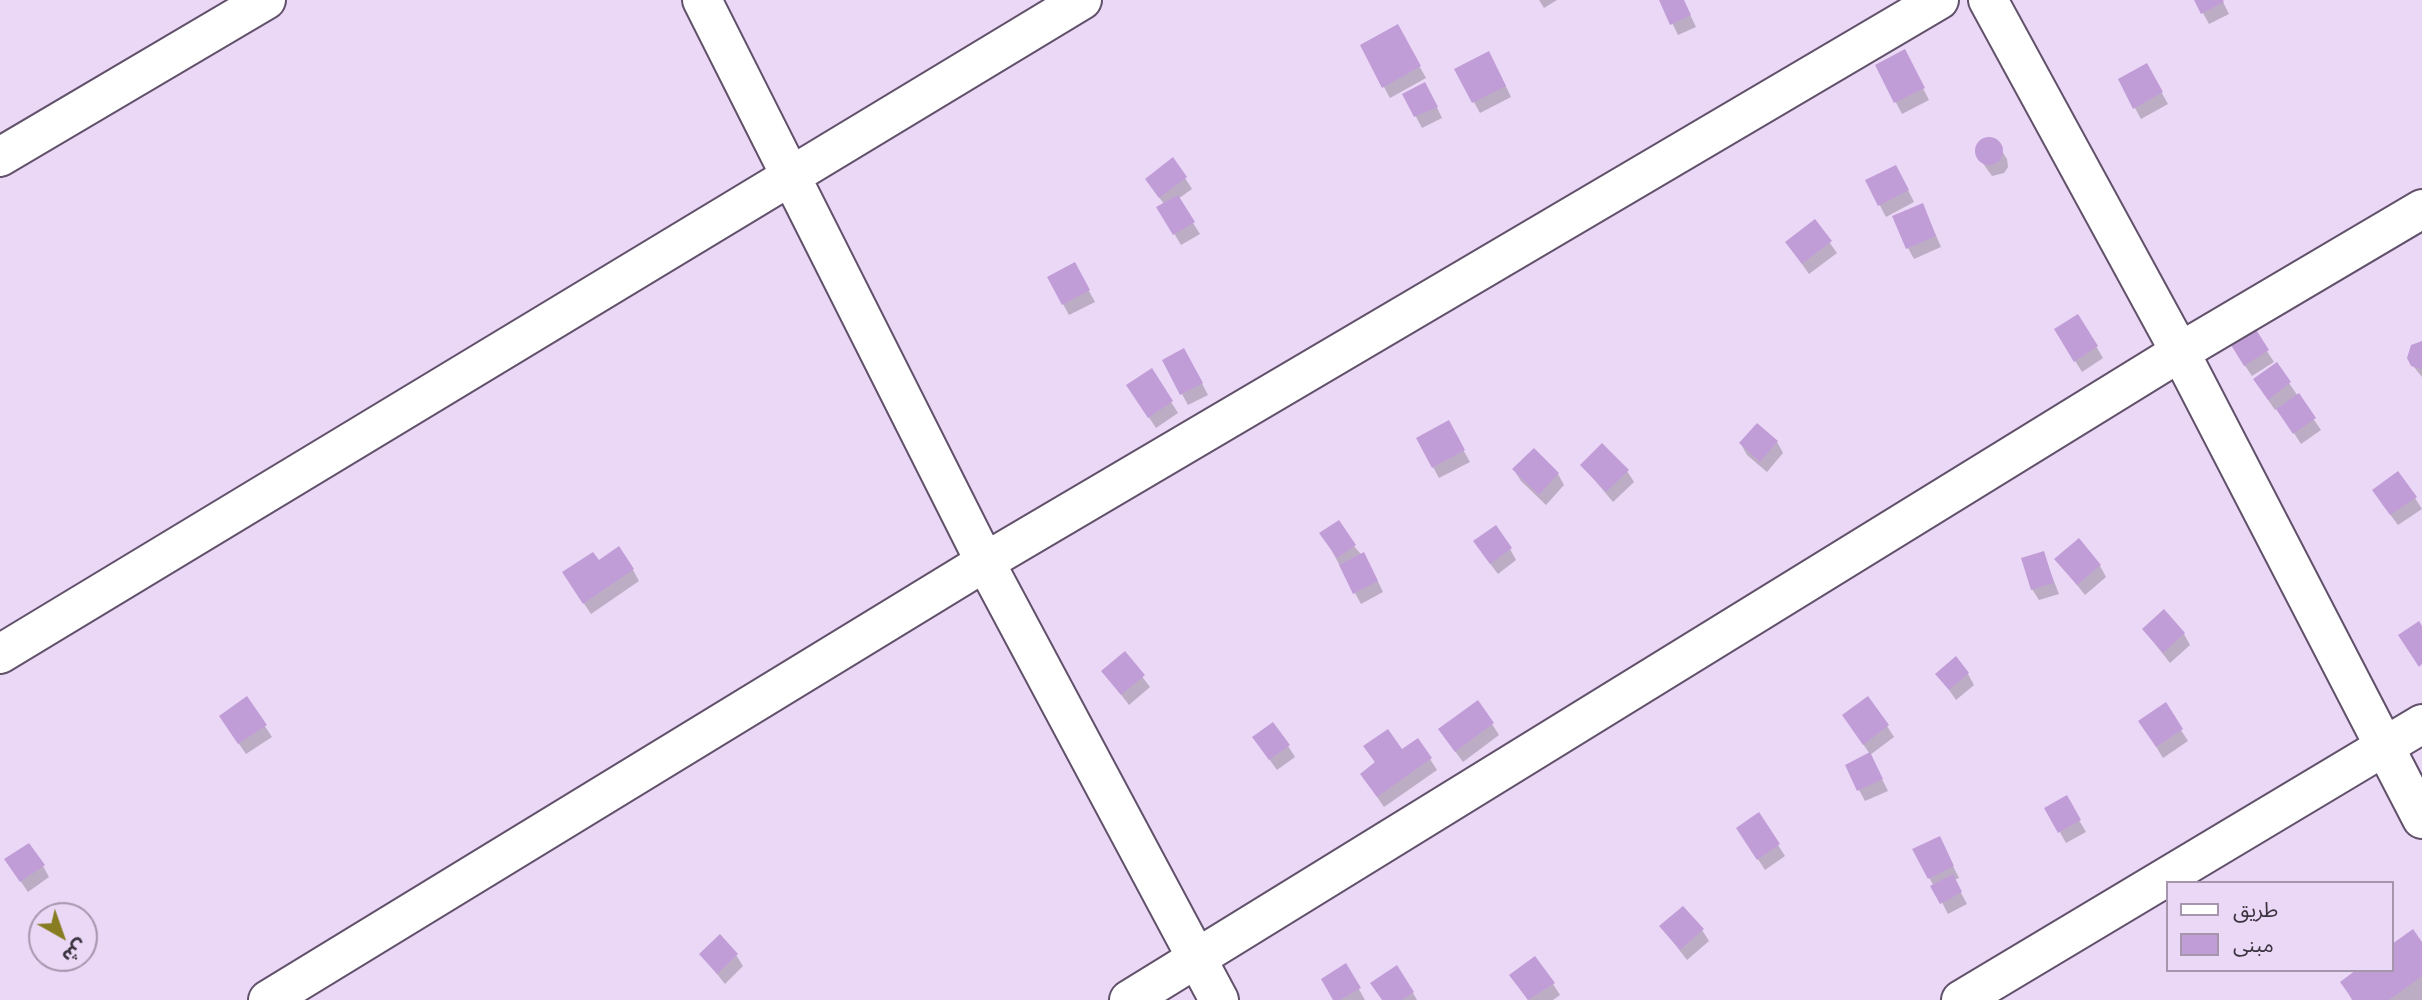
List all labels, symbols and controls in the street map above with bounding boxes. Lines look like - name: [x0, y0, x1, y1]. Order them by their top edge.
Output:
- legend: [2166, 881, 2394, 972]
- text: طريق: [2233, 896, 2278, 921]
- north arrow: [28, 902, 98, 972]
- text: مبنى: [2233, 931, 2274, 956]
- text: ش: [58, 935, 93, 969]

